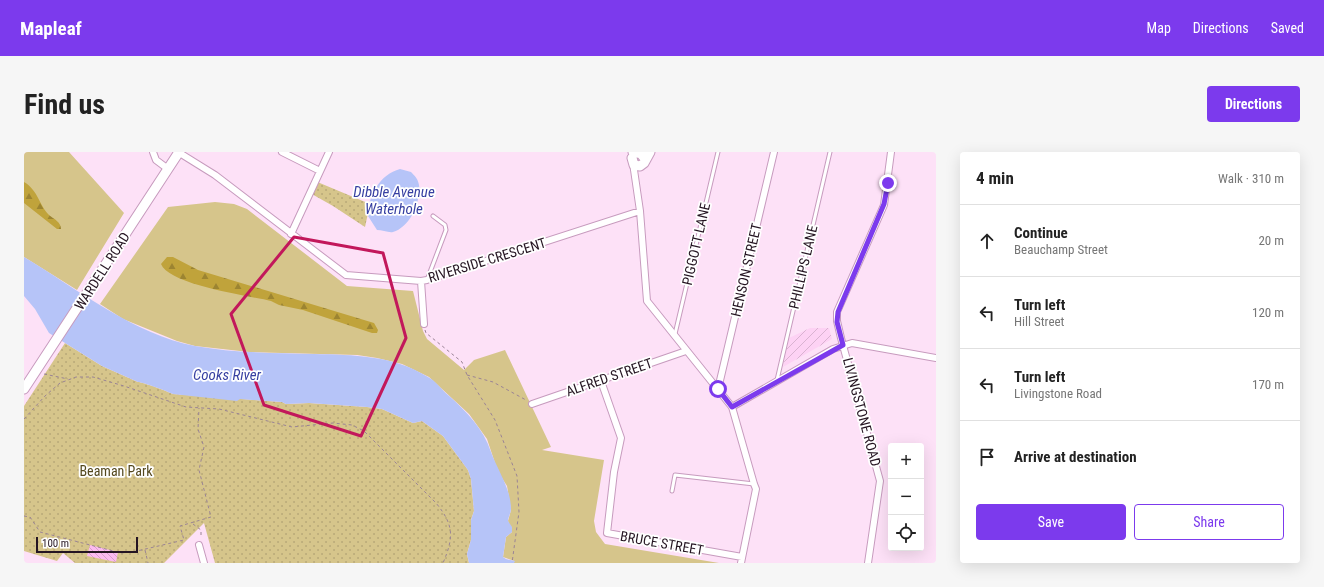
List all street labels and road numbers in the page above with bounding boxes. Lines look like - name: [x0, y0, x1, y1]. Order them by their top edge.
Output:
- street label: PIGGOTT LANE: [679, 201, 713, 287]
- street label: HENSON STREET: [727, 222, 765, 318]
- street label: PHILLIPS LANE: [786, 224, 820, 310]
- street label: WARDELL ROAD: [71, 229, 133, 313]
- street label: RIVERSIDE CRESCENT: [426, 234, 548, 286]
- street label: ALFRED STREET: [564, 355, 654, 399]
- street label: LIVINGSTONE ROAD: [840, 356, 884, 468]
- street label: BRUCE STREET: [619, 528, 705, 558]

